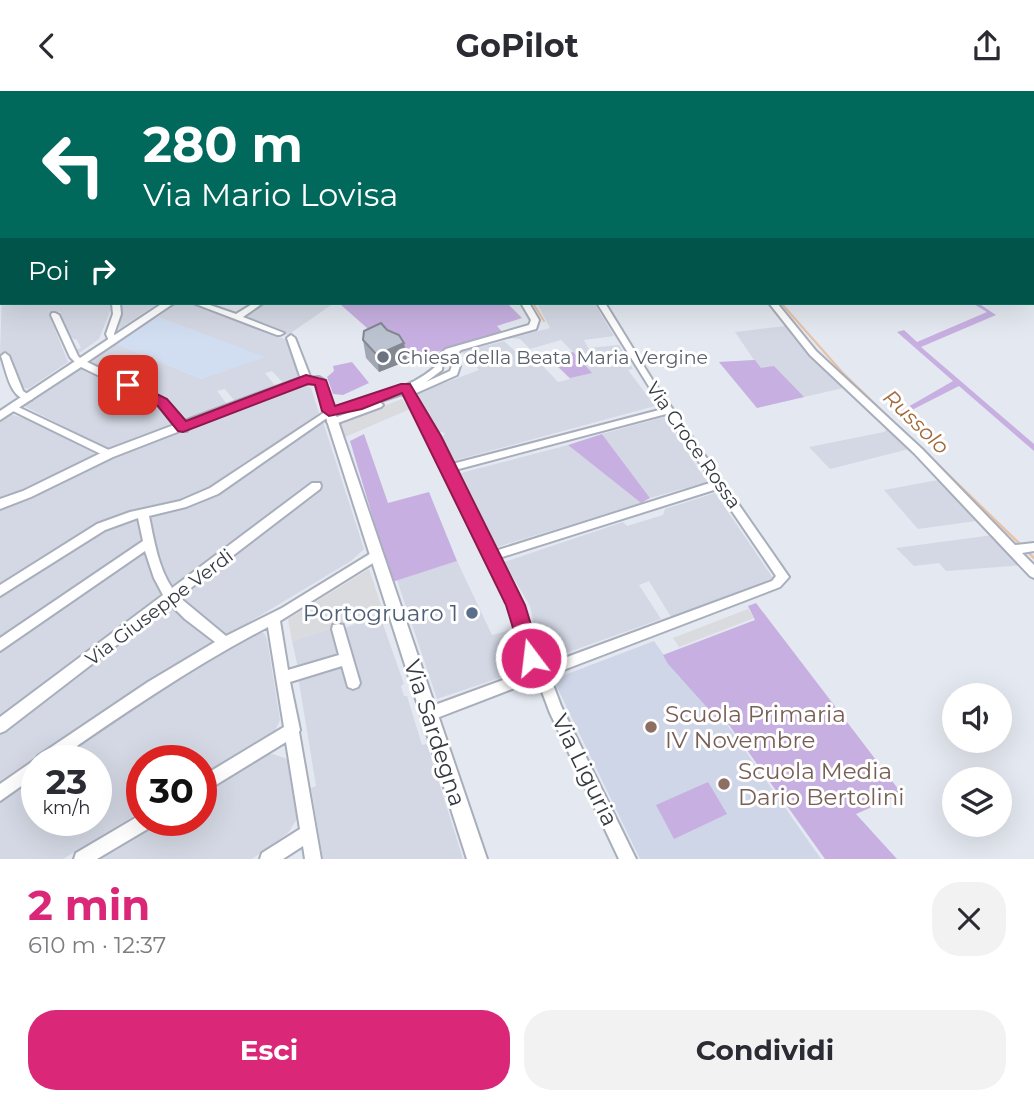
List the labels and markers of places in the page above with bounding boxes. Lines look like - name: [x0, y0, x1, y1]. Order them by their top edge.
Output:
- place label: Chiesa della Beata Maria Vergine: [397, 346, 708, 369]
- marker: Chiesa della Beata Maria Vergine: [375, 349, 391, 365]
- pin: [98, 355, 158, 415]
- place label: Portogruaro 1: [303, 599, 458, 627]
- marker: Portogruaro 1: [464, 605, 480, 621]
- place label: Scuola Primaria IV Novembre: [665, 700, 846, 754]
- marker: Scuola Primaria IV Novembre: [643, 719, 659, 735]
- place label: Scuola Media Dario Bertolini: [738, 757, 904, 811]
- marker: Scuola Media Dario Bertolini: [716, 776, 732, 792]

